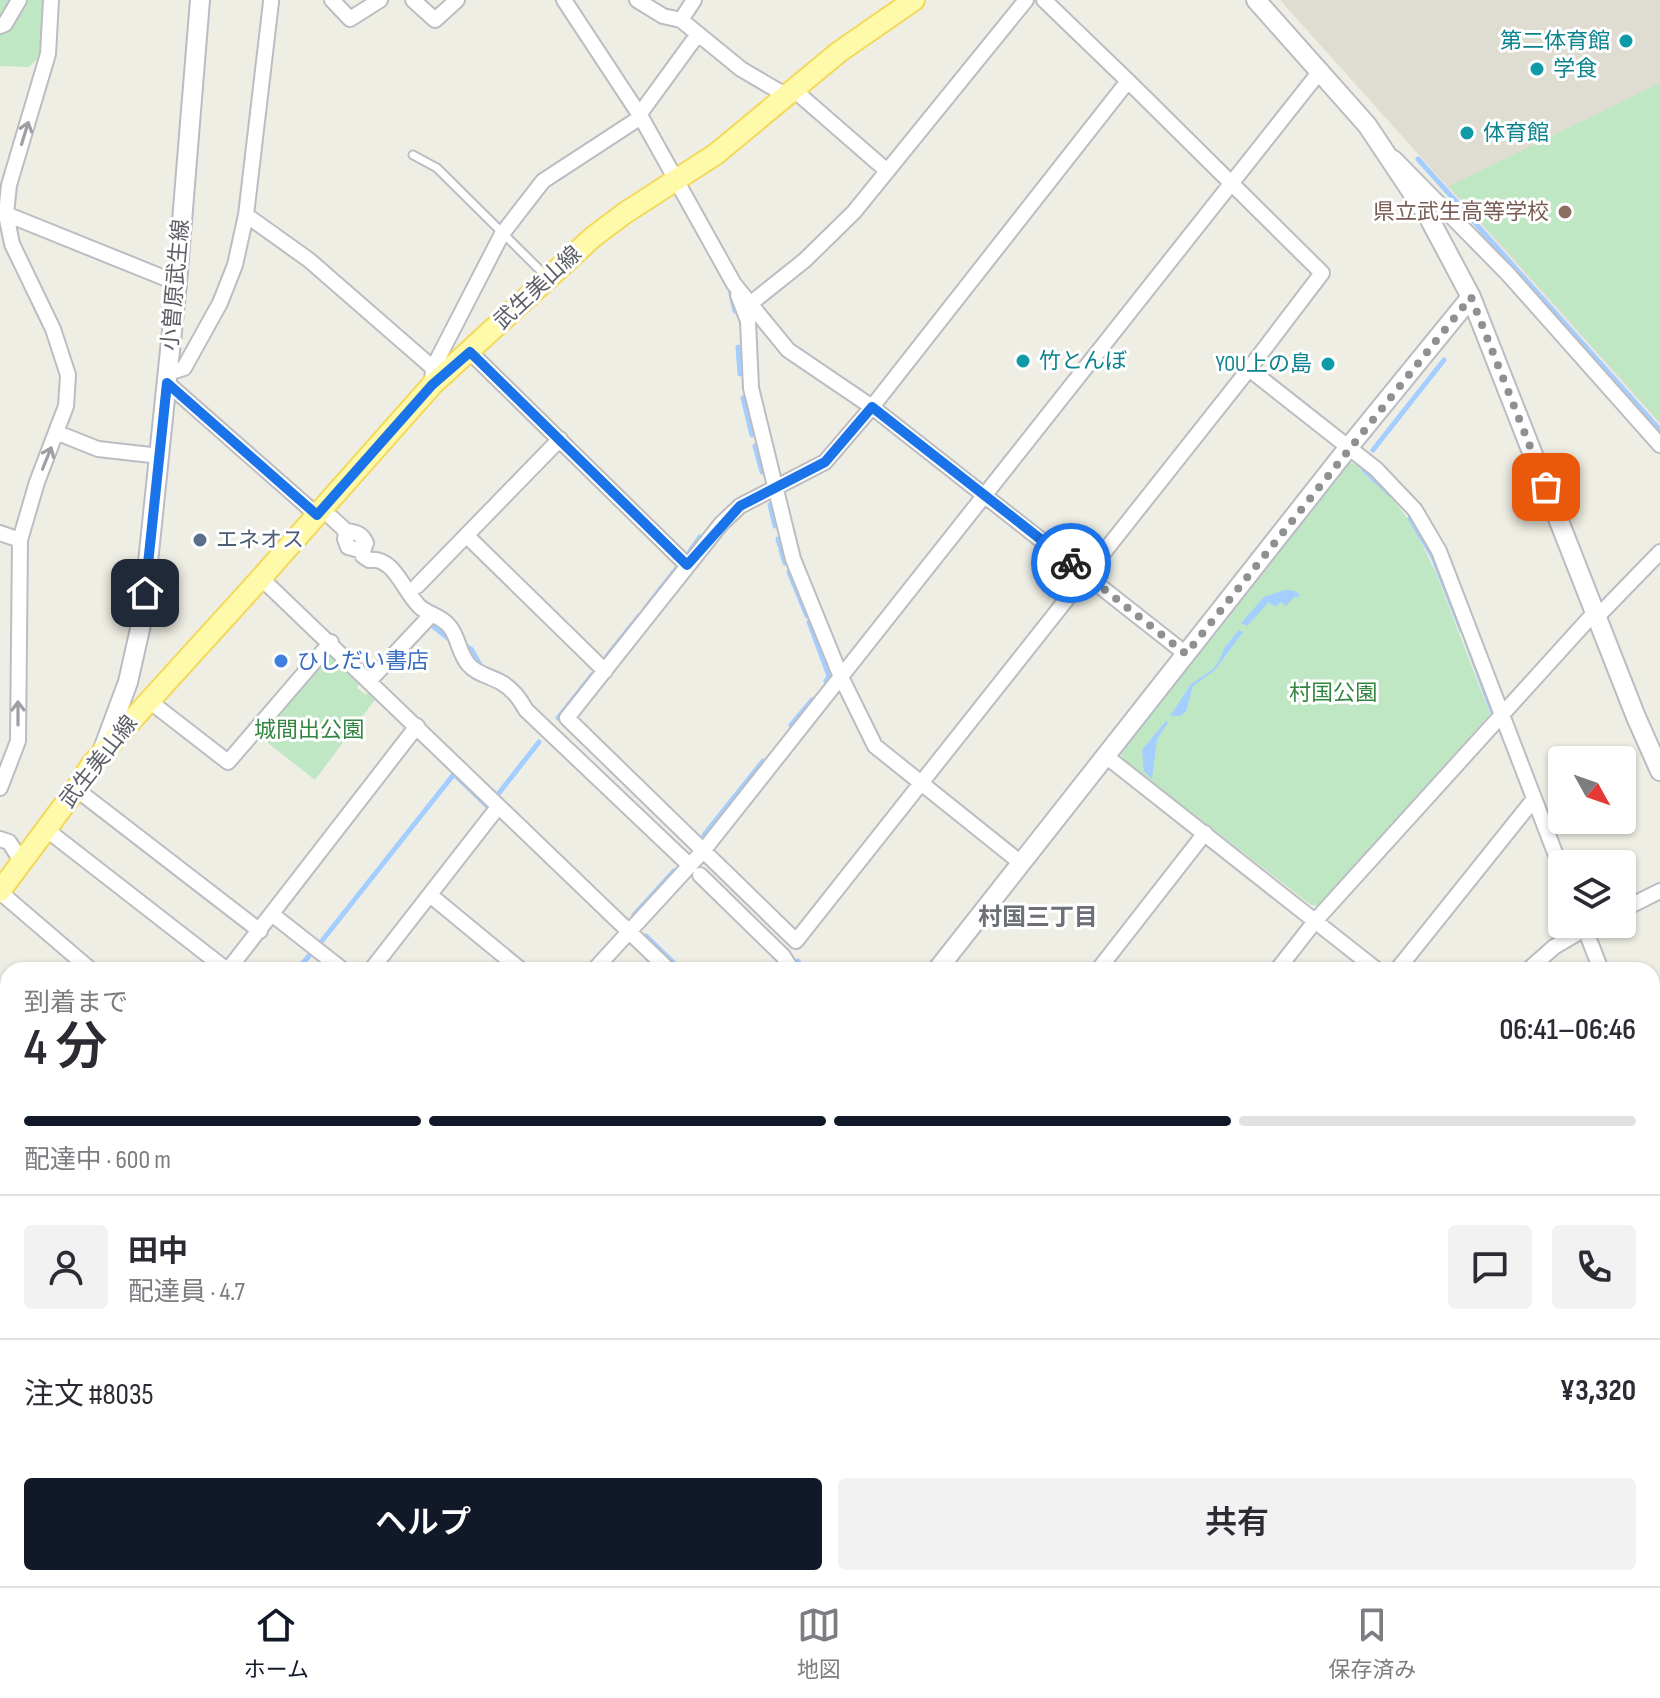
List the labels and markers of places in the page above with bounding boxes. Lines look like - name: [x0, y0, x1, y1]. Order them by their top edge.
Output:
- place label: 第二体育館: [1500, 28, 1610, 55]
- marker: 第二体育館: [1617, 32, 1635, 50]
- place label: 学食: [1553, 56, 1597, 83]
- marker: 学食: [1528, 60, 1546, 78]
- place label: 体育館: [1483, 120, 1549, 147]
- marker: 体育館: [1458, 124, 1476, 142]
- place label: 県立武生高等学校: [1373, 199, 1549, 226]
- marker: 県立武生高等学校: [1556, 203, 1574, 221]
- place label: 竹とんぼ: [1039, 348, 1127, 375]
- place label: YOU上の島: [1216, 351, 1312, 378]
- marker: 竹とんぼ: [1014, 352, 1032, 370]
- marker: YOU上の島: [1319, 355, 1337, 373]
- pin: [1512, 453, 1580, 521]
- place label: エネオス: [216, 527, 304, 554]
- marker: エネオス: [191, 531, 209, 549]
- pin: [111, 559, 179, 627]
- place label: ひしだい書店: [297, 648, 429, 675]
- marker: ひしだい書店: [272, 652, 290, 670]

